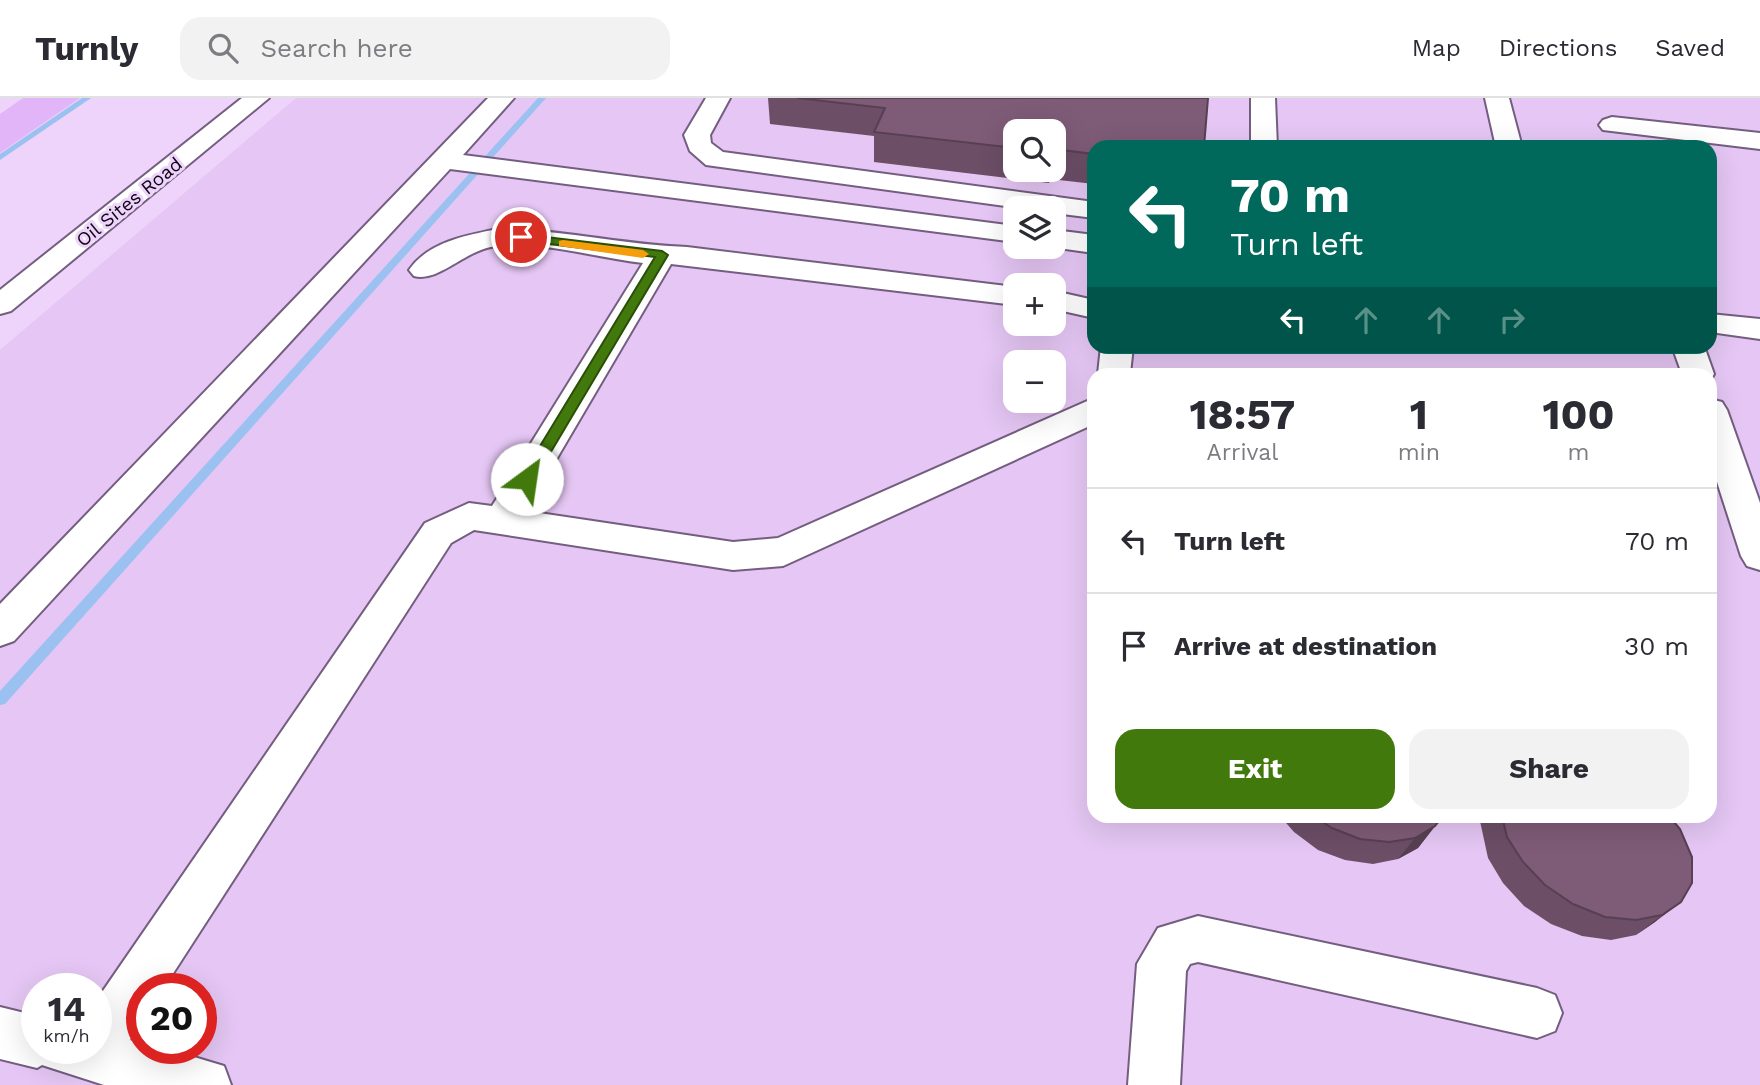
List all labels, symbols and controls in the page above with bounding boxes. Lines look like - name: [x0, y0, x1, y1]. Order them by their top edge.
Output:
- search box: [180, 17, 670, 80]
- text: Turnly: [35, 29, 138, 68]
- icon: search: [204, 29, 242, 67]
- text: Search here: [260, 33, 413, 63]
- text: Map: [1412, 34, 1461, 62]
- text: Directions: [1499, 34, 1617, 62]
- text: Saved: [1655, 34, 1725, 62]
- map controls: [1003, 119, 1066, 413]
- button: search: [1003, 119, 1066, 182]
- street label: Oil Sites Road: [71, 152, 187, 252]
- text: 70 m: [1230, 166, 1350, 224]
- icon: left: [1115, 168, 1206, 259]
- button: layers: [1003, 196, 1066, 259]
- pin: [491, 207, 551, 267]
- icon: arrive: [502, 218, 540, 256]
- text: Turn left: [1230, 225, 1363, 263]
- button: +: [1003, 273, 1066, 336]
- icon: left: [1274, 301, 1312, 339]
- icon: ahead: [1347, 301, 1385, 339]
- icon: ahead: [1420, 301, 1458, 339]
- icon: right: [1493, 301, 1531, 339]
- button: −: [1003, 350, 1066, 413]
- text: 18:57: [1189, 390, 1295, 439]
- text: 1: [1410, 390, 1428, 439]
- text: 100: [1542, 390, 1615, 439]
- text: Arrival: [1206, 439, 1278, 466]
- text: min: [1398, 439, 1440, 466]
- text: m: [1568, 439, 1589, 466]
- position arrow: [490, 442, 564, 516]
- icon: left: [1115, 522, 1153, 560]
- text: Turn left: [1174, 526, 1285, 556]
- text: 70 m: [1625, 526, 1689, 556]
- icon: arrive: [1115, 627, 1153, 665]
- text: Arrive at destination: [1174, 631, 1437, 661]
- text: 30 m: [1624, 631, 1689, 661]
- button: Exit: [1115, 729, 1395, 809]
- button: Share: [1409, 729, 1689, 809]
- speed limit sign: 20: [126, 973, 217, 1064]
- text: 14: [48, 988, 85, 1030]
- text: km/h: [43, 1025, 90, 1046]

